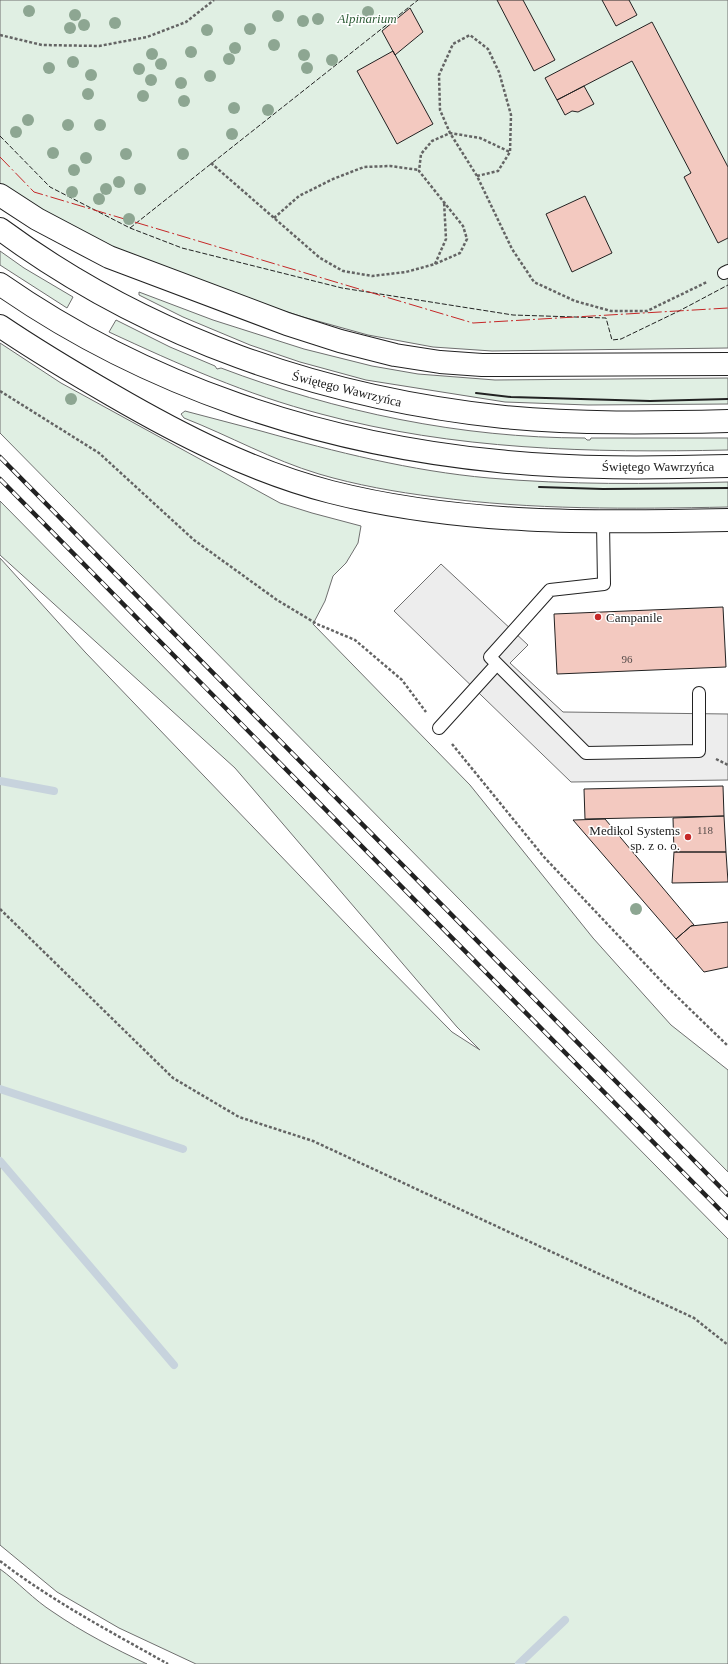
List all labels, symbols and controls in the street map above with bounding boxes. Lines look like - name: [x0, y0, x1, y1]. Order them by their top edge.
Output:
- park label: Alpinarium: [336, 11, 397, 26]
- street label: Świętego Wawrzyńca: [291, 368, 404, 410]
- street label: Świętego Wawrzyńca: [602, 459, 714, 474]
- place label: Campanile: [606, 610, 663, 625]
- marker: Campanile: [593, 612, 603, 622]
- house number: 96: [622, 653, 633, 665]
- place label: Medikol Systems sp. z o. o.: [589, 823, 680, 853]
- house number: 118: [697, 824, 714, 836]
- marker: Medikol Systems sp. z o. o.: [683, 832, 693, 842]

